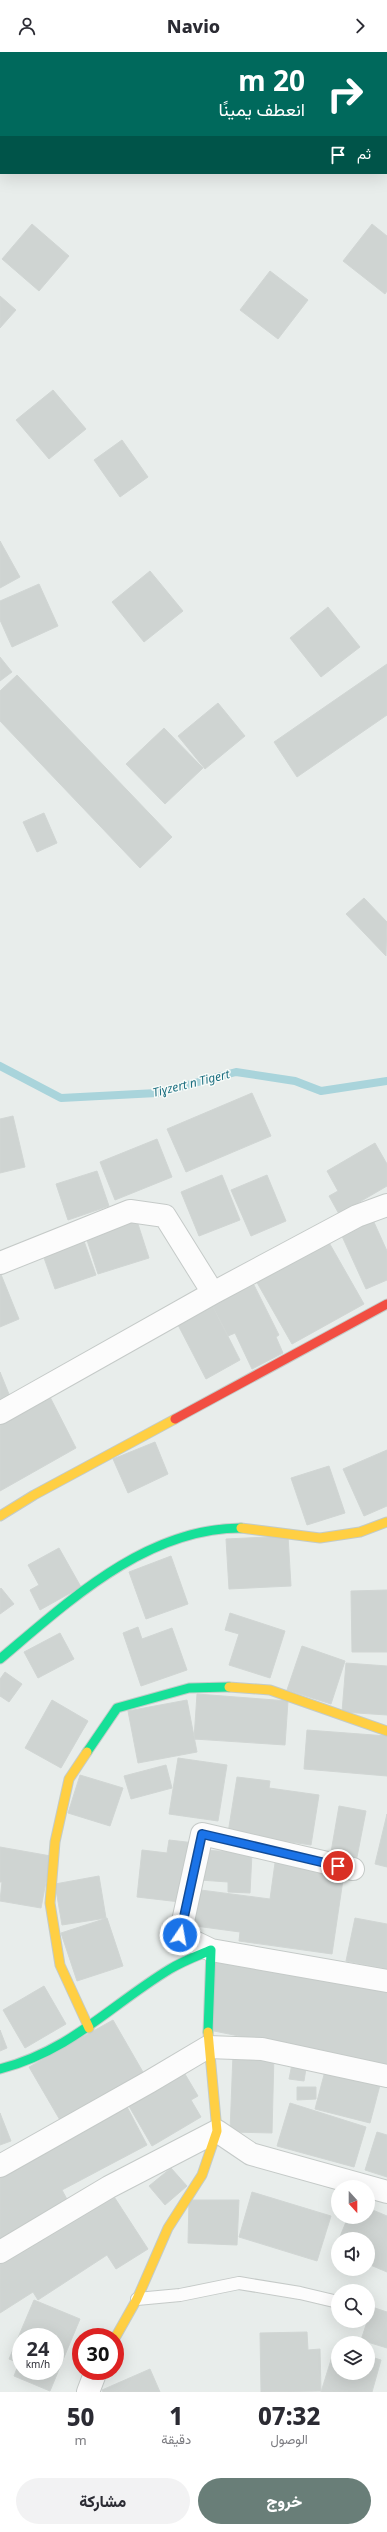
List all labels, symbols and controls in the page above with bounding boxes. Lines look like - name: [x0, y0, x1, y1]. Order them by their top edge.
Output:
- text: Navio: [167, 14, 220, 38]
- icon: person: [16, 15, 38, 37]
- icon: forward: [349, 15, 371, 37]
- text: 20 m: [238, 61, 305, 99]
- icon: right: [319, 68, 371, 120]
- text: انعطف يمينًا: [219, 97, 305, 121]
- text: ثم: [357, 143, 371, 163]
- icon: arrive: [327, 144, 349, 166]
- water label: Tiɣzert n Tigert: [151, 1065, 232, 1101]
- pin: [321, 1849, 355, 1883]
- icon: arrive: [327, 1855, 349, 1877]
- position arrow: [159, 1914, 201, 1956]
- north arrow: [331, 2180, 375, 2224]
- map controls: [331, 2180, 375, 2380]
- button: sound: [331, 2232, 375, 2276]
- button: search: [331, 2284, 375, 2328]
- speed limit sign: 30: [72, 2328, 124, 2380]
- text: 24: [27, 2335, 49, 2362]
- button: layers: [331, 2336, 375, 2380]
- text: km/h: [26, 2357, 50, 2371]
- text: 1: [169, 2399, 183, 2432]
- text: 07:32: [258, 2399, 320, 2432]
- text: 50: [67, 2400, 94, 2433]
- text: دقيقة: [161, 2430, 191, 2448]
- text: الوصول: [270, 2430, 308, 2448]
- text: m: [75, 2431, 87, 2449]
- button: مشاركة: [16, 2478, 190, 2524]
- button: خروج: [198, 2478, 371, 2524]

